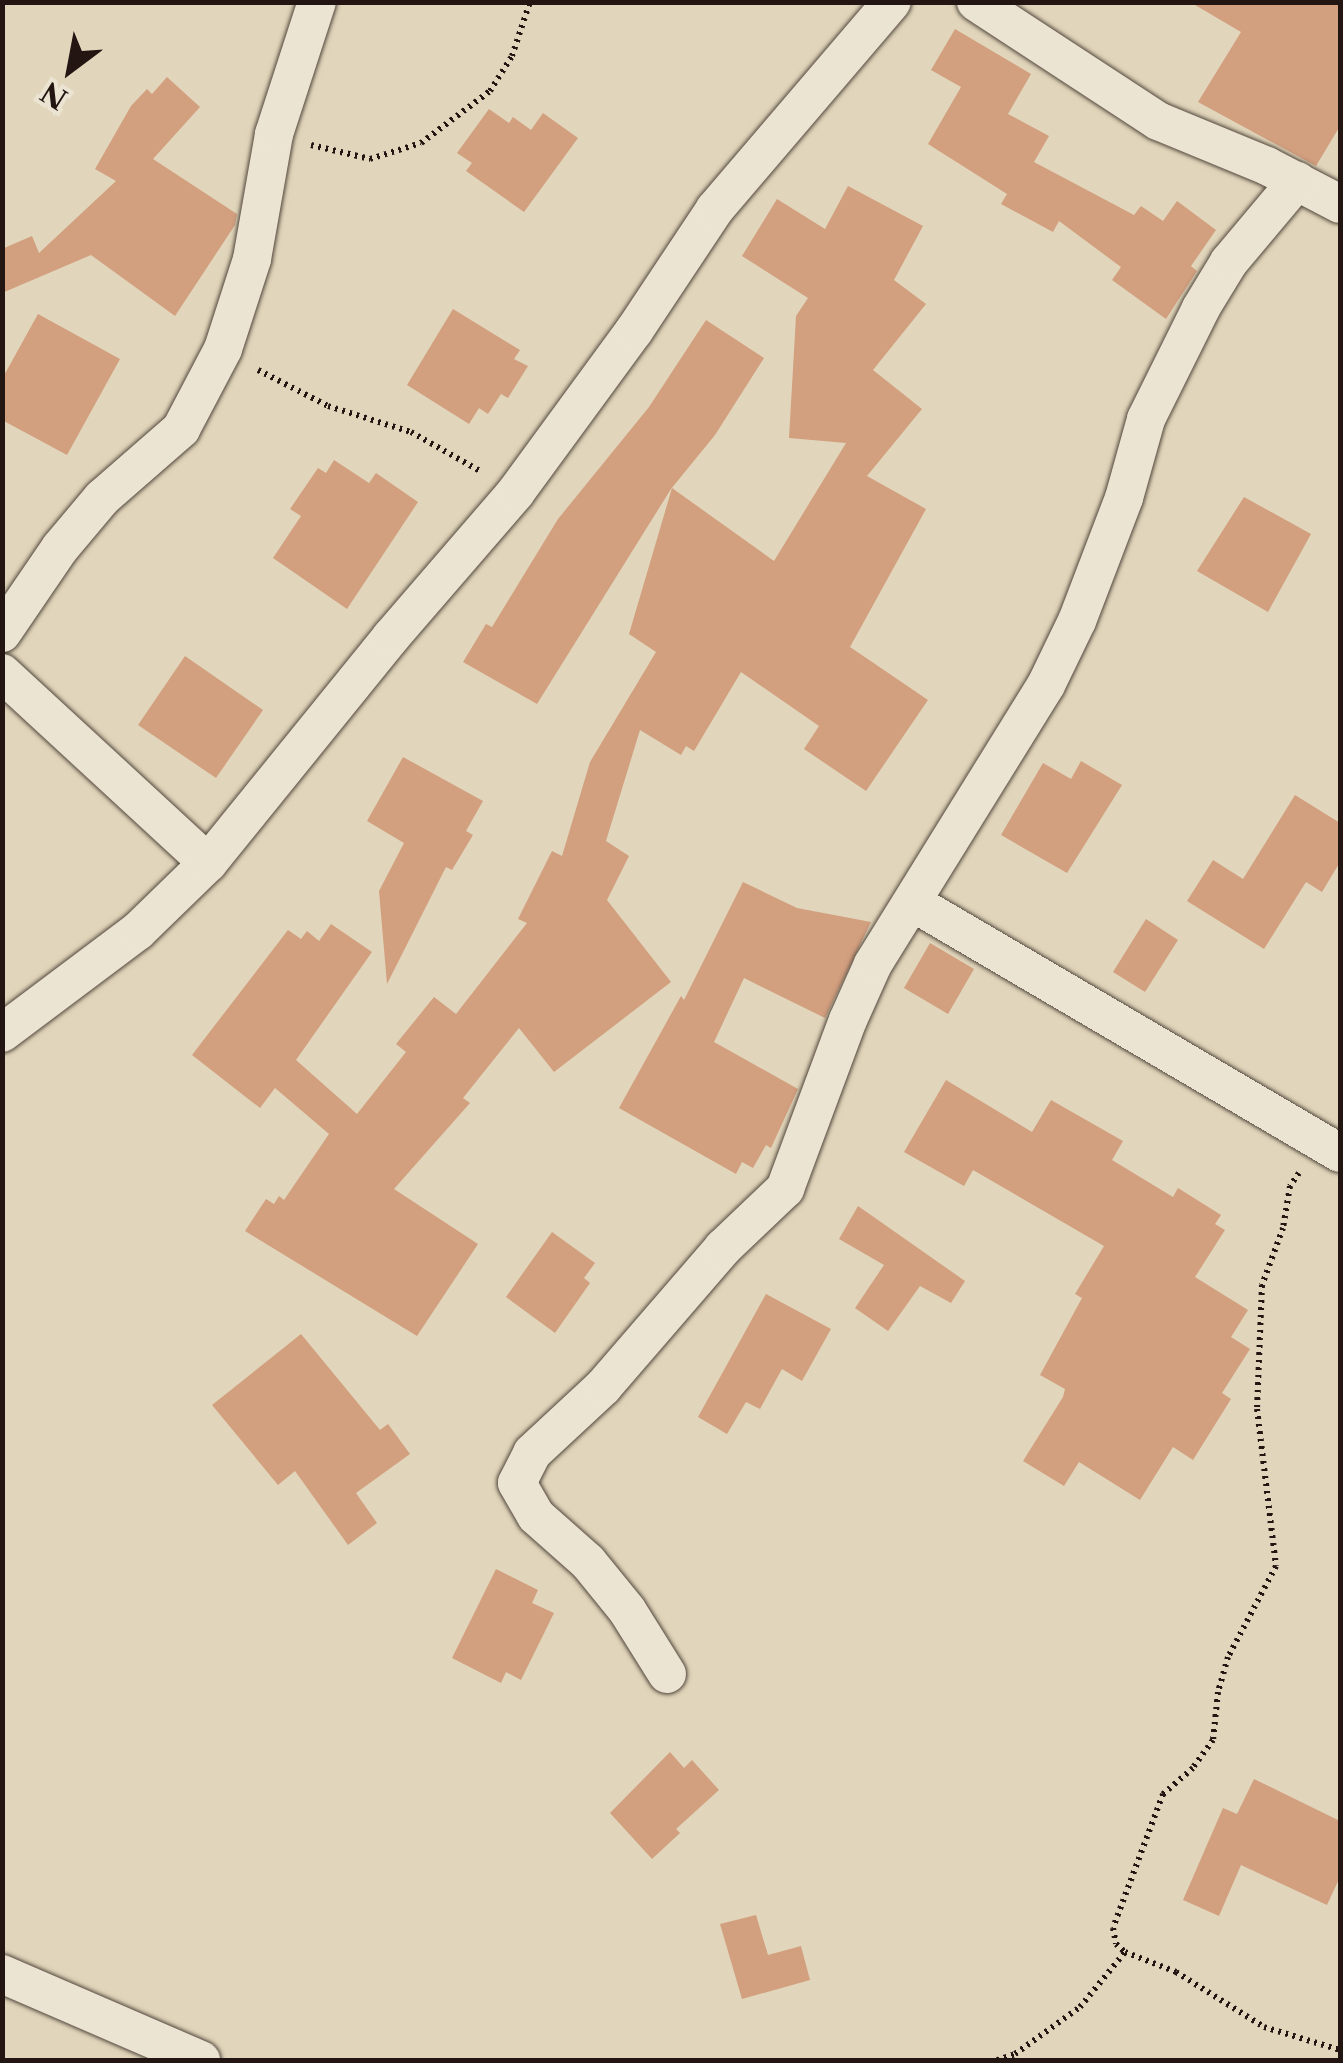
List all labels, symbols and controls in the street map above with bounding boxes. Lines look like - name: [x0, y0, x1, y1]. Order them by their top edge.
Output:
- north arrow: [20, 20, 120, 120]
- text: N: [35, 75, 73, 116]

